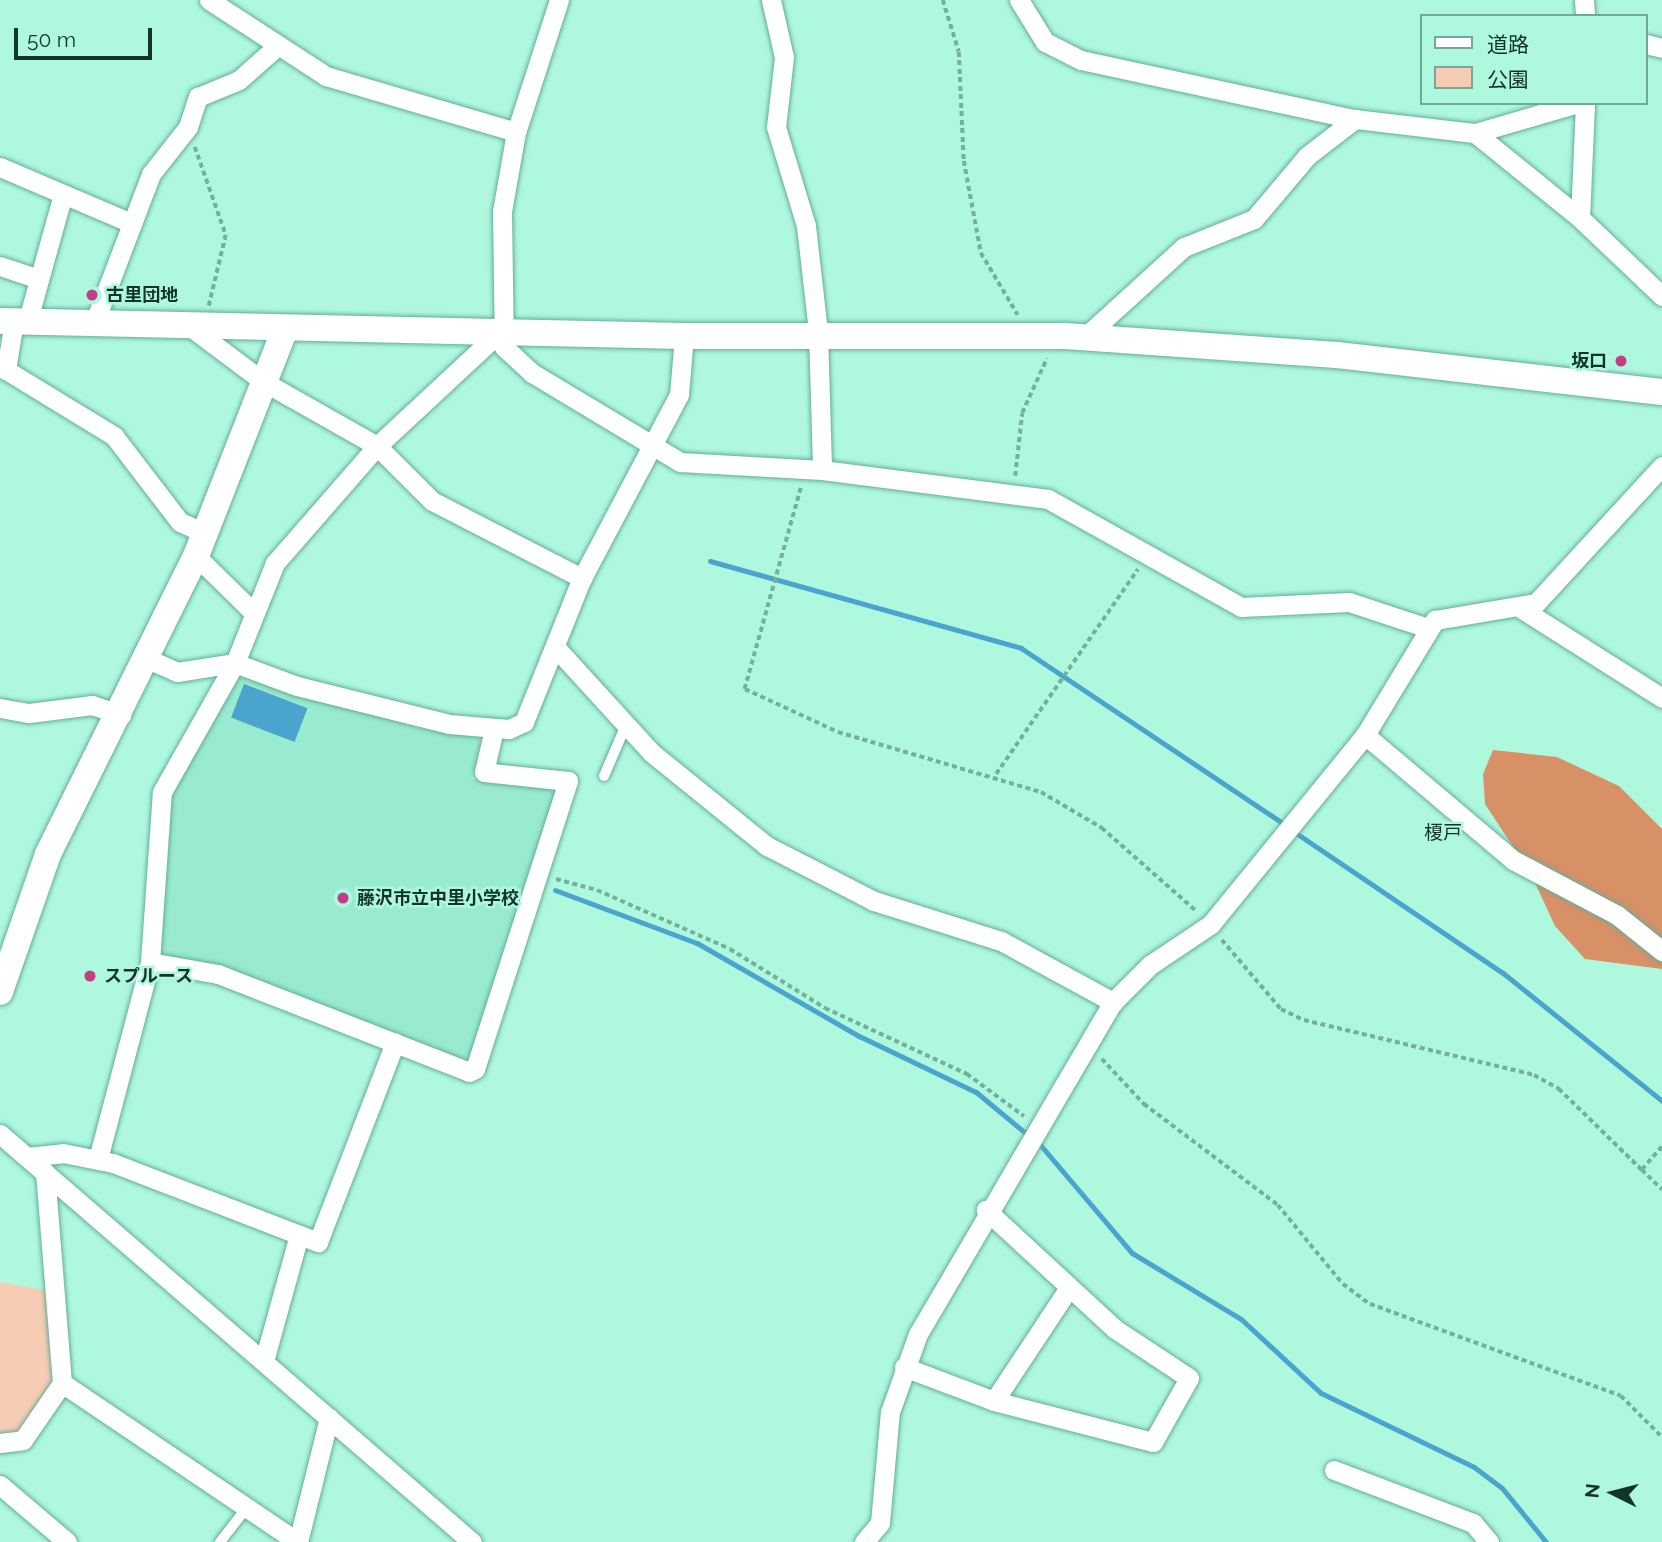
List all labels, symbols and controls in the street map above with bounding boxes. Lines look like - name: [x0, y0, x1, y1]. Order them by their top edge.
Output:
- scale bar: [18, 14, 156, 58]
- legend: [1420, 14, 1648, 105]
- text: 50 m: [27, 27, 76, 52]
- text: 道路: [1487, 32, 1529, 57]
- text: 公園: [1487, 67, 1529, 92]
- place label: 古里団地: [106, 284, 178, 306]
- marker: 古里団地: [84, 287, 100, 303]
- place label: 坂口: [1571, 350, 1607, 372]
- marker: 坂口: [1613, 353, 1629, 369]
- district label: 榎戸: [1424, 822, 1462, 844]
- place label: 藤沢市立中里小学校: [357, 887, 519, 909]
- marker: 藤沢市立中里小学校: [335, 890, 351, 906]
- place label: スプルース: [104, 965, 194, 987]
- marker: スプルース: [82, 968, 98, 984]
- north arrow: [1578, 1458, 1648, 1528]
- text: N: [1580, 1482, 1604, 1499]

